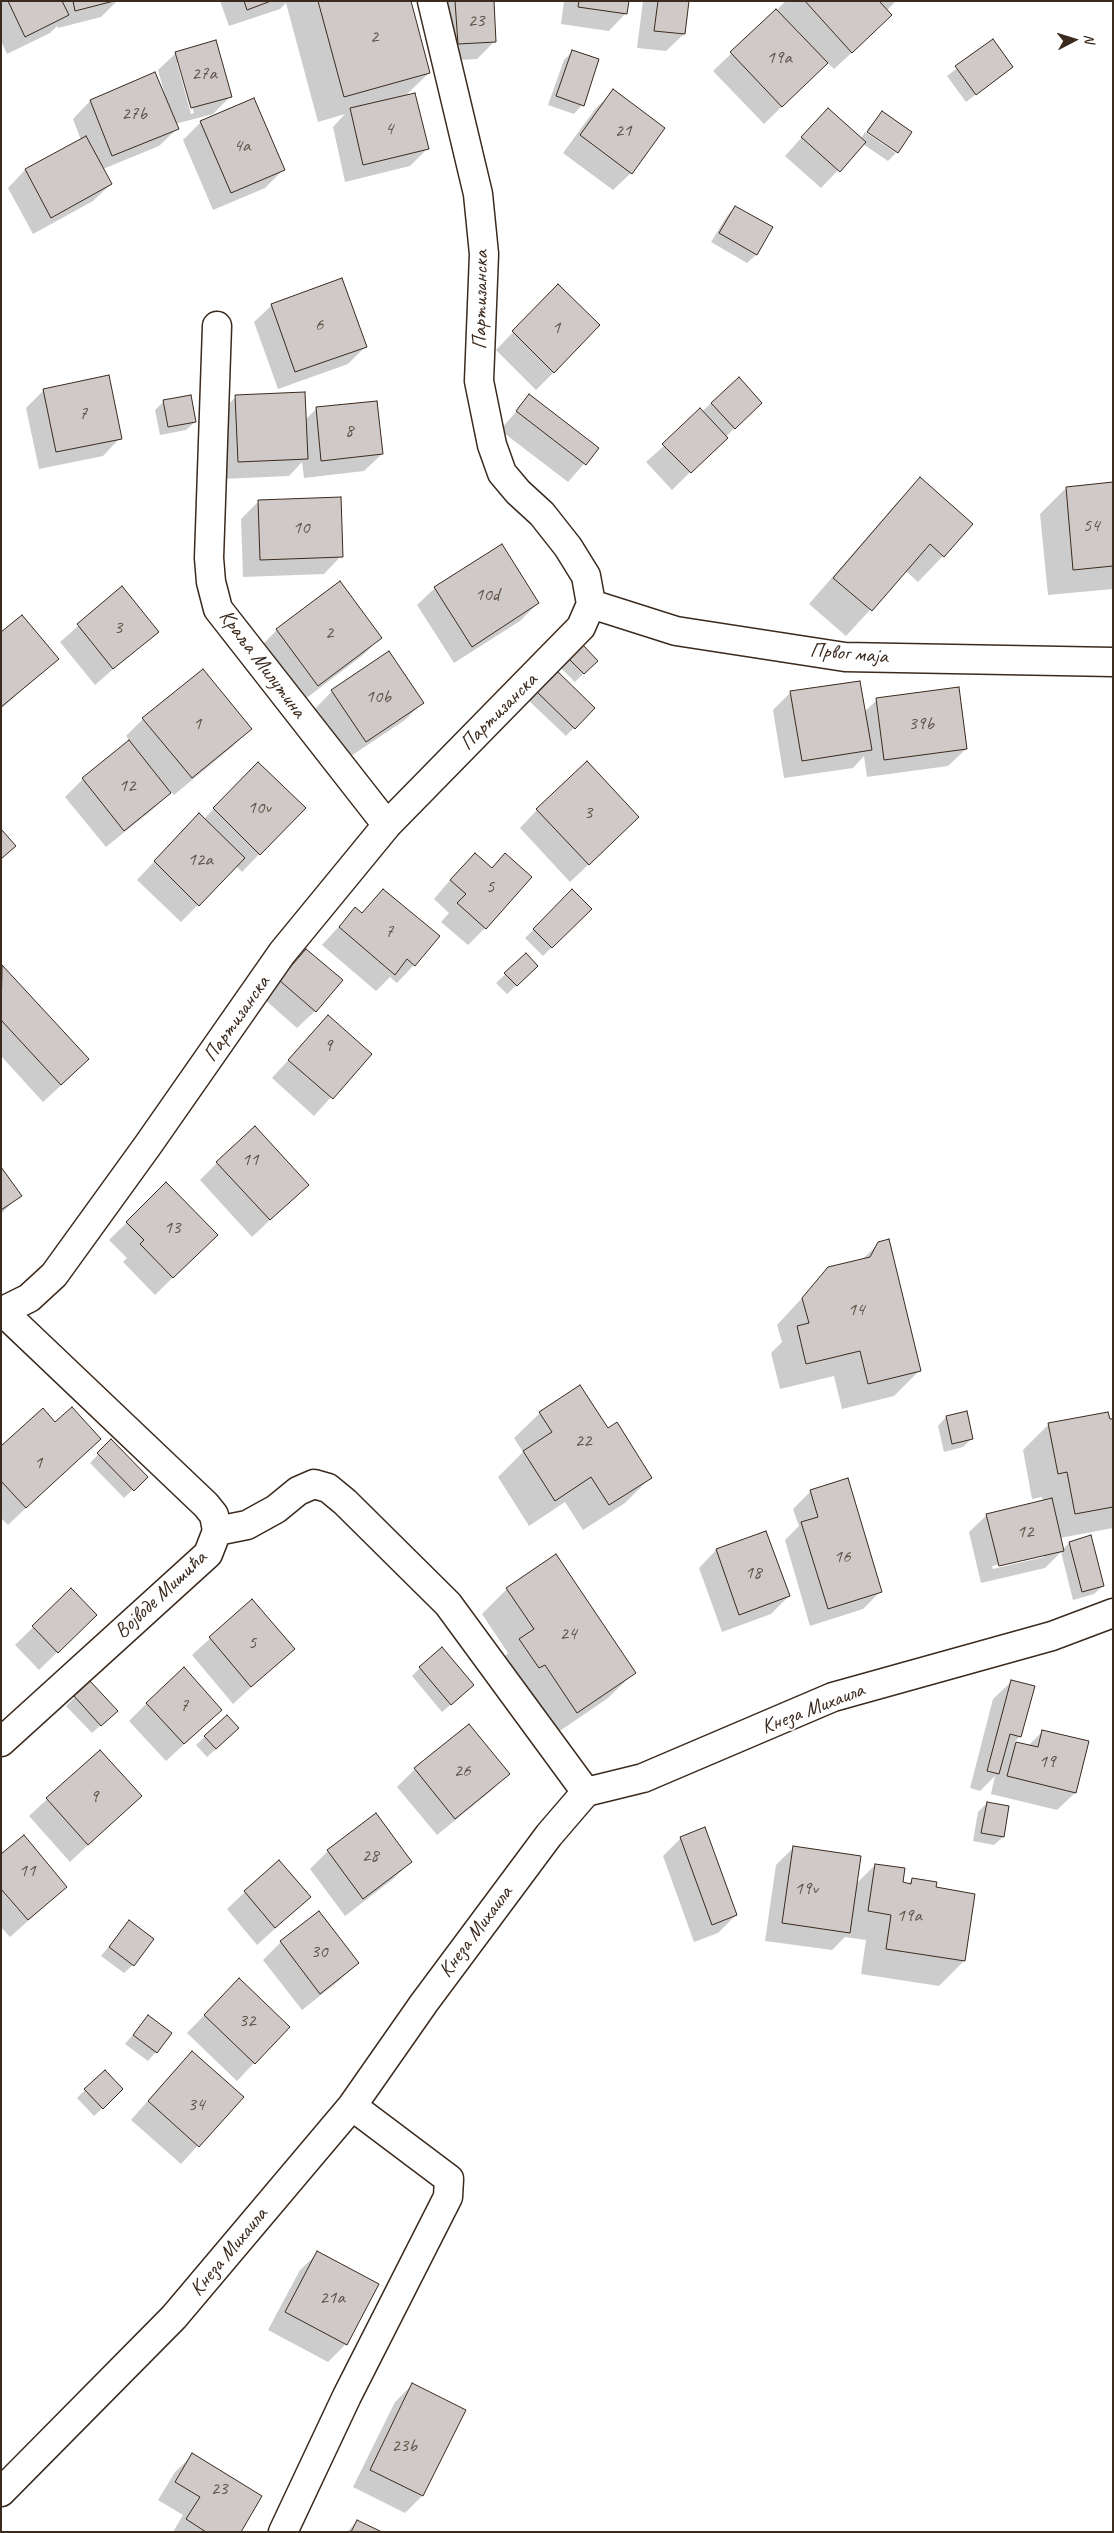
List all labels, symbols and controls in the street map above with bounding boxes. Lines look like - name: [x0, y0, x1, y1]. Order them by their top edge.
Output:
- house number: 23: [467, 10, 485, 32]
- north arrow: [1049, 15, 1099, 65]
- house number: 2: [370, 26, 378, 48]
- text: N: [1081, 34, 1098, 44]
- house number: 19a: [766, 47, 792, 69]
- house number: 27a: [191, 63, 217, 85]
- house number: 27b: [121, 103, 147, 125]
- house number: 4: [385, 118, 393, 140]
- house number: 21: [614, 120, 632, 142]
- house number: 4a: [234, 135, 250, 157]
- street label: Партизанска: [468, 250, 494, 350]
- house number: 6: [315, 314, 323, 336]
- house number: 1: [552, 317, 560, 339]
- house number: 7: [79, 403, 87, 425]
- house number: 8: [345, 420, 353, 442]
- house number: 54: [1082, 515, 1100, 537]
- house number: 10: [292, 517, 310, 539]
- house number: 10d: [475, 584, 499, 606]
- street label: Краља Милутина: [213, 605, 311, 723]
- house number: 3: [114, 617, 122, 639]
- house number: 2: [325, 622, 333, 644]
- street label: Првог маја: [809, 638, 889, 670]
- street label: Партизанска: [455, 668, 543, 756]
- house number: 10b: [365, 686, 391, 708]
- house number: 1: [193, 713, 201, 735]
- house number: 39b: [908, 713, 934, 735]
- house number: 12: [118, 775, 136, 797]
- house number: 10v: [247, 797, 271, 819]
- house number: 3: [584, 802, 592, 824]
- house number: 12a: [187, 849, 213, 871]
- house number: 5: [486, 876, 494, 898]
- house number: 7: [385, 921, 393, 943]
- street label: Партизанска: [198, 971, 276, 1067]
- house number: 9: [324, 1035, 332, 1057]
- house number: 11: [241, 1149, 259, 1171]
- house number: 13: [163, 1217, 181, 1239]
- house number: 14: [847, 1299, 865, 1321]
- house number: 22: [574, 1430, 592, 1452]
- house number: 1: [34, 1452, 42, 1474]
- house number: 12: [1016, 1521, 1034, 1543]
- street label: Војводе Мишића: [110, 1546, 212, 1644]
- house number: 16: [833, 1546, 851, 1568]
- house number: 18: [744, 1562, 762, 1584]
- house number: 24: [559, 1623, 577, 1645]
- house number: 5: [248, 1632, 256, 1654]
- street label: Кнеза Михаила: [758, 1678, 868, 1740]
- house number: 7: [180, 1695, 188, 1717]
- house number: 19: [1038, 1751, 1056, 1773]
- house number: 26: [453, 1760, 471, 1782]
- house number: 9: [90, 1786, 98, 1808]
- house number: 28: [361, 1845, 379, 1867]
- house number: 11: [18, 1860, 36, 1882]
- house number: 19v: [794, 1878, 818, 1900]
- street label: Кнеза Михаила: [433, 1881, 519, 1983]
- house number: 19a: [896, 1905, 922, 1927]
- house number: 30: [310, 1941, 328, 1963]
- house number: 32: [238, 2010, 256, 2032]
- house number: 34: [187, 2094, 205, 2116]
- street label: Кнеза Михаила: [185, 2203, 273, 2301]
- house number: 21a: [319, 2287, 345, 2309]
- house number: 23b: [391, 2435, 417, 2457]
- house number: 23: [210, 2478, 228, 2500]

